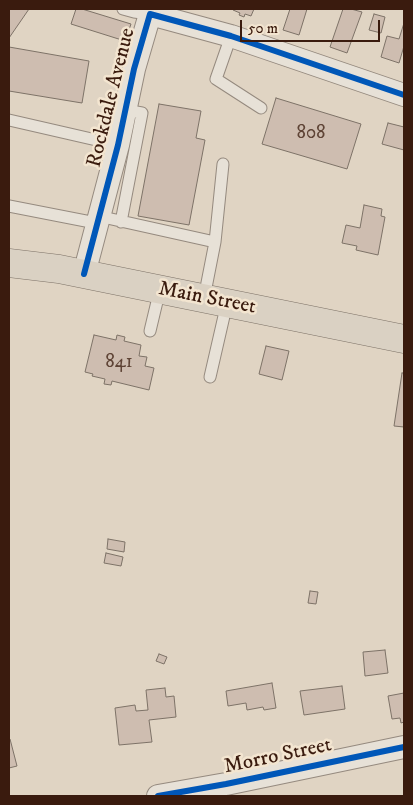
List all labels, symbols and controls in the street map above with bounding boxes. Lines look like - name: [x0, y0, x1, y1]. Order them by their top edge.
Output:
- scale bar: [243, 10, 383, 42]
- text: 50 m: [248, 19, 278, 38]
- street label: Rockdale Avenue: [83, 26, 141, 170]
- house number: 808: [296, 123, 326, 145]
- street label: Main Street: [156, 277, 258, 321]
- house number: 841: [105, 352, 133, 374]
- street label: Morro Street: [222, 733, 334, 781]

